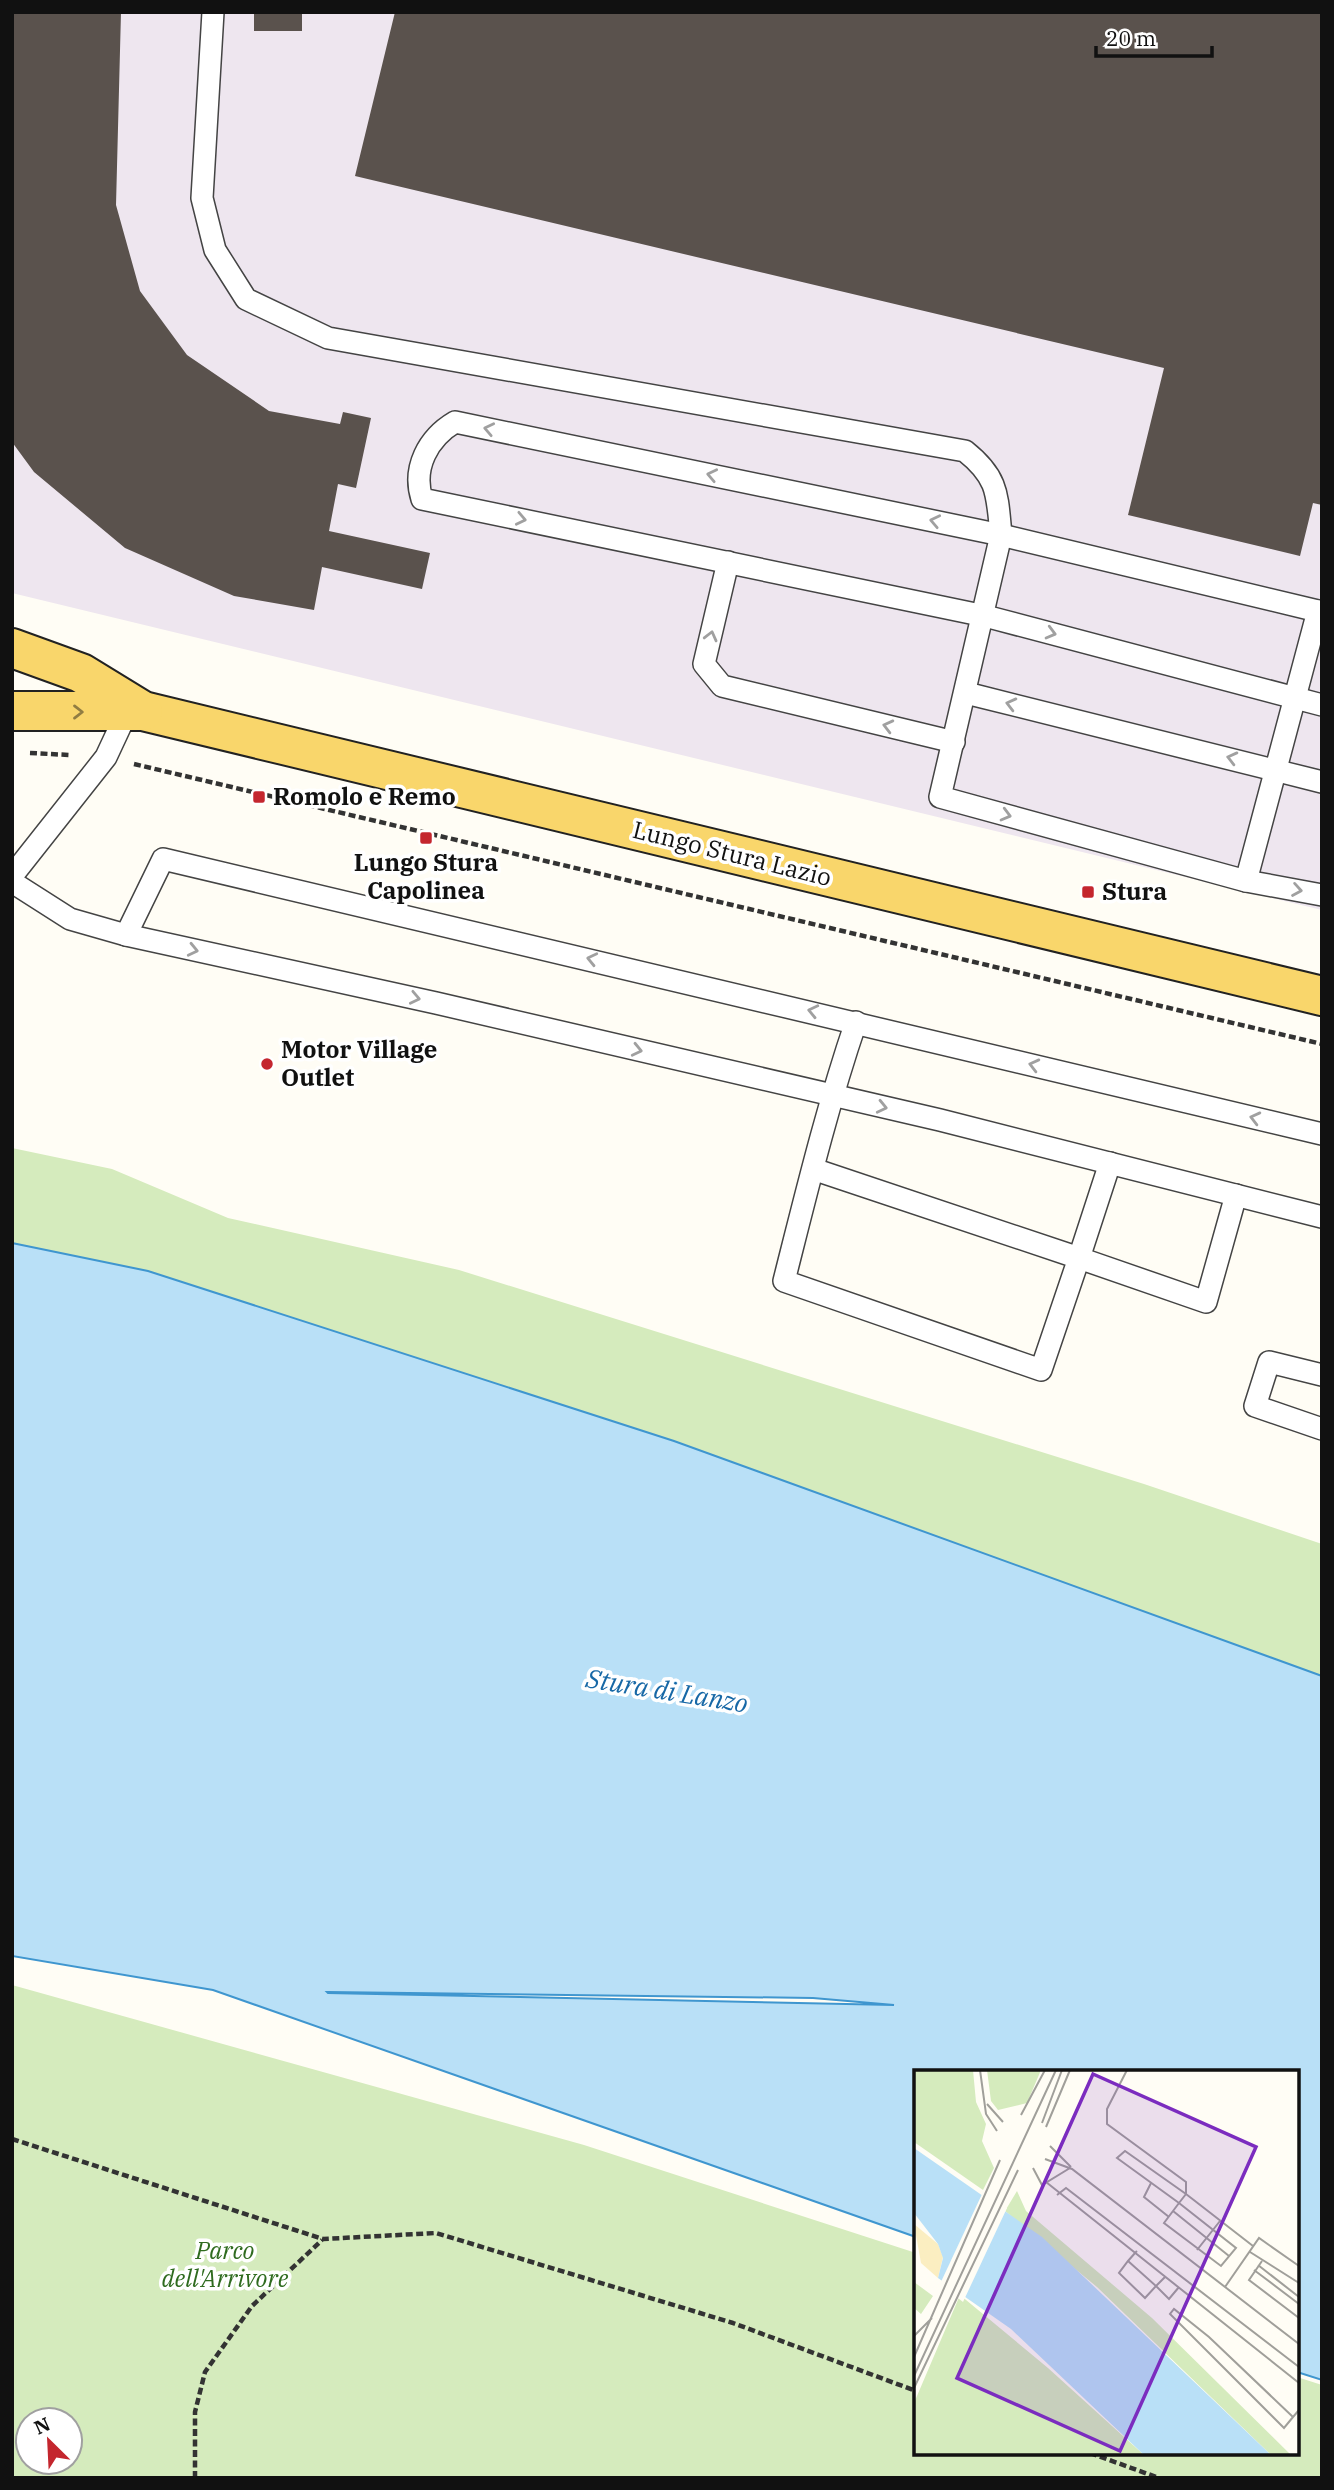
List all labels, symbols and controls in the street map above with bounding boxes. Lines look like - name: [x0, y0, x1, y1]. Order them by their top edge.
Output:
- scale bar: [1096, 14, 1212, 58]
- text: 20 m: [1106, 24, 1156, 52]
- one-way arrow: [483, 422, 495, 437]
- one-way arrow: [706, 469, 718, 484]
- one-way arrow: [515, 511, 527, 526]
- one-way arrow: [929, 515, 941, 530]
- one-way arrow: [1045, 625, 1057, 639]
- one-way arrow: [702, 631, 717, 643]
- one-way arrow: [1005, 698, 1017, 712]
- one-way arrow: [73, 704, 84, 720]
- one-way arrow: [882, 720, 894, 734]
- one-way arrow: [1226, 752, 1238, 766]
- place label: Romolo e Remo: [273, 780, 456, 812]
- marker: Romolo e Remo: [251, 789, 267, 805]
- one-way arrow: [1000, 807, 1012, 821]
- street label: Lungo Stura Lazio: [630, 813, 835, 893]
- marker: Lungo Stura Capolinea: [418, 830, 434, 846]
- place label: Lungo Stura Capolinea: [354, 846, 498, 906]
- place label: Stura: [1102, 875, 1167, 907]
- one-way arrow: [1291, 882, 1303, 897]
- marker: Stura: [1080, 884, 1096, 900]
- one-way arrow: [187, 942, 199, 956]
- one-way arrow: [586, 953, 598, 967]
- one-way arrow: [409, 990, 421, 1005]
- one-way arrow: [807, 1005, 819, 1020]
- place label: Motor Village Outlet: [281, 1033, 437, 1093]
- one-way arrow: [631, 1041, 643, 1056]
- marker: Motor Village Outlet: [259, 1056, 275, 1072]
- one-way arrow: [1028, 1059, 1040, 1073]
- one-way arrow: [876, 1099, 888, 1113]
- one-way arrow: [1249, 1112, 1261, 1126]
- water label: Stura di Lanzo: [583, 1660, 751, 1720]
- inset map: [914, 2070, 1299, 2455]
- park label: Parco dell'Arrivore: [162, 2234, 289, 2294]
- north arrow: [14, 2406, 84, 2476]
- text: N: [30, 2411, 54, 2439]

